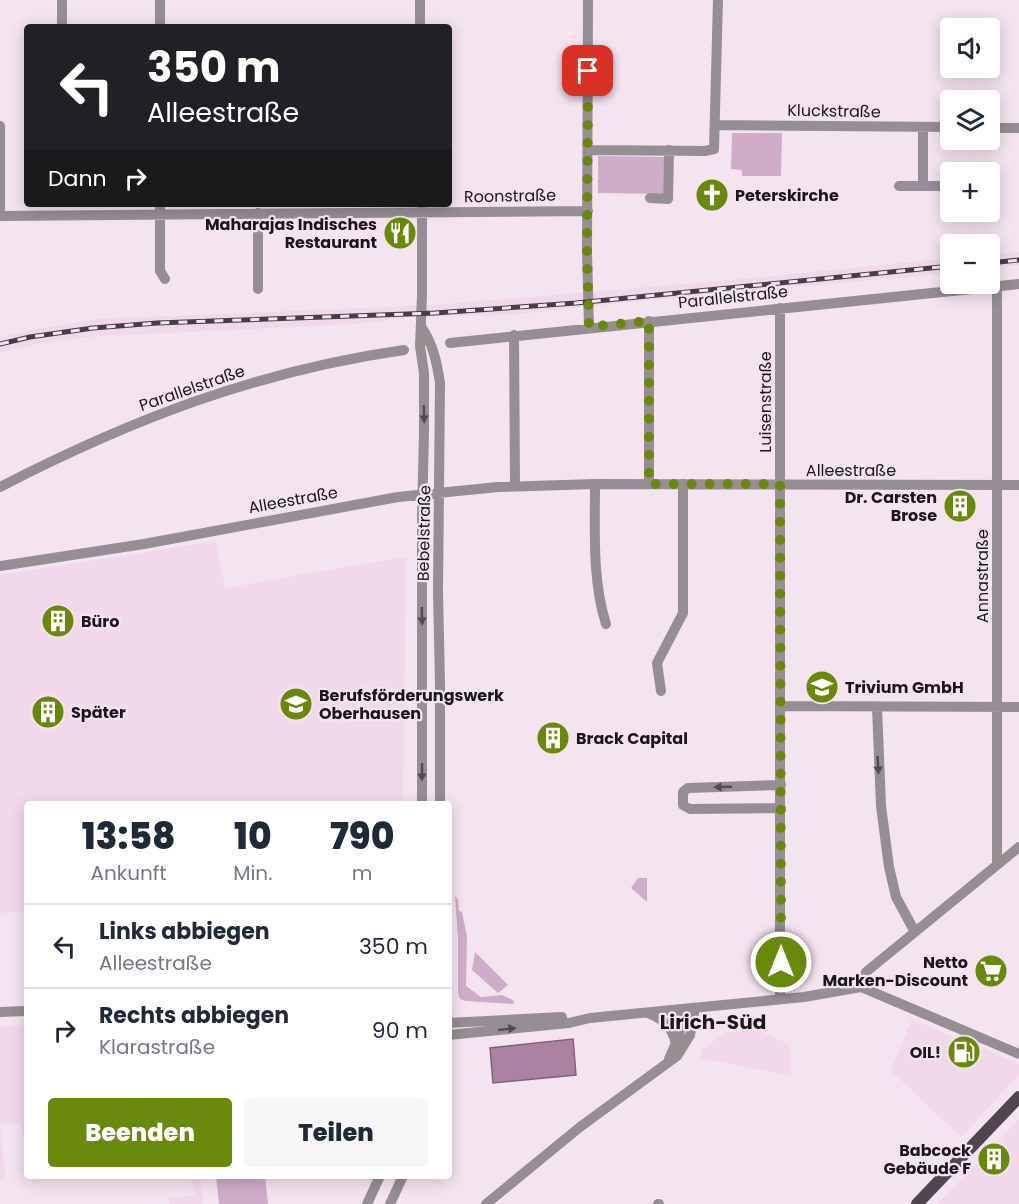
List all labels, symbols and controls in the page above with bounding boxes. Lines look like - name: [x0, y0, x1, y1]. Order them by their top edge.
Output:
- map controls: [940, 18, 1000, 294]
- button: sound: [940, 18, 1000, 78]
- text: 350 m: [147, 38, 280, 97]
- pin: [562, 45, 613, 96]
- icon: left: [48, 48, 126, 126]
- icon: arrive: [571, 54, 604, 87]
- button: layers: [940, 90, 1000, 150]
- text: Alleestraße: [147, 94, 299, 131]
- street label: Kluckstraße: [787, 99, 881, 123]
- icon: right: [119, 162, 152, 195]
- button: +: [940, 162, 1000, 222]
- text: Dann: [48, 163, 107, 194]
- church icon: Peterskirche: [694, 177, 730, 213]
- street label: Roonstraße: [464, 184, 556, 208]
- place label: Peterskirche: [735, 184, 839, 207]
- place label: Maharajas Indisches Restaurant: [205, 213, 377, 254]
- restaurant icon: Maharajas Indisches Restaurant: [382, 215, 418, 251]
- button: −: [940, 234, 1000, 294]
- street label: Parallelstraße: [677, 280, 789, 314]
- street label: Luisenstraße: [754, 351, 777, 453]
- street label: Parallelstraße: [136, 359, 248, 417]
- one-way arrow: [419, 404, 429, 423]
- street label: Alleestraße: [806, 459, 896, 482]
- street label: Alleestraße: [247, 481, 340, 519]
- street label: Bebelstraße: [412, 485, 436, 581]
- place label: Dr. Carsten Brose: [845, 486, 937, 527]
- building icon: Dr. Carsten Brose: [942, 488, 978, 524]
- street label: Annastraße: [971, 529, 994, 623]
- building icon: Büro: [40, 603, 76, 639]
- one-way arrow: [417, 606, 427, 625]
- place label: Büro: [81, 610, 119, 633]
- school or university icon: Trivium GmbH: [804, 669, 840, 705]
- place label: Trivium GmbH: [845, 676, 964, 699]
- place label: Berufsförderungswerk Oberhausen: [319, 684, 504, 725]
- school or university icon: Berufsförderungswerk Oberhausen: [278, 686, 314, 722]
- building icon: Später: [30, 694, 66, 730]
- place label: Später: [71, 701, 126, 724]
- building icon: Brack Capital: [535, 720, 571, 756]
- place label: Brack Capital: [576, 727, 688, 750]
- one-way arrow: [874, 756, 883, 775]
- one-way arrow: [417, 763, 427, 782]
- one-way arrow: [713, 782, 732, 792]
- text: 13:58: [82, 811, 176, 862]
- text: 10: [234, 811, 272, 862]
- text: 790: [330, 811, 394, 862]
- text: Ankunft: [91, 859, 167, 887]
- text: Min.: [233, 859, 272, 887]
- text: m: [352, 859, 372, 887]
- text: Links abbiegen: [99, 916, 270, 947]
- icon: left: [48, 930, 81, 963]
- position arrow: [749, 930, 813, 994]
- text: 350 m: [359, 931, 428, 962]
- text: Alleestraße: [99, 949, 212, 977]
- place label: Netto Marken-Discount: [823, 951, 968, 992]
- supermarket icon: Netto Marken-Discount: [973, 953, 1009, 989]
- text: Rechts abbiegen: [99, 1000, 289, 1031]
- district label: Lirich-Süd: [660, 1008, 766, 1036]
- icon: right: [48, 1014, 81, 1047]
- text: 90 m: [372, 1015, 428, 1046]
- one-way arrow: [497, 1024, 516, 1034]
- text: Klarastraße: [99, 1033, 215, 1061]
- fuel station icon: OIL!: [946, 1034, 982, 1070]
- place label: OIL!: [910, 1041, 941, 1064]
- button: Beenden: [48, 1098, 232, 1167]
- button: Teilen: [244, 1098, 428, 1167]
- place label: Babcock Gebäude F: [884, 1139, 971, 1180]
- building icon: Babcock Gebäude F: [976, 1141, 1012, 1177]

